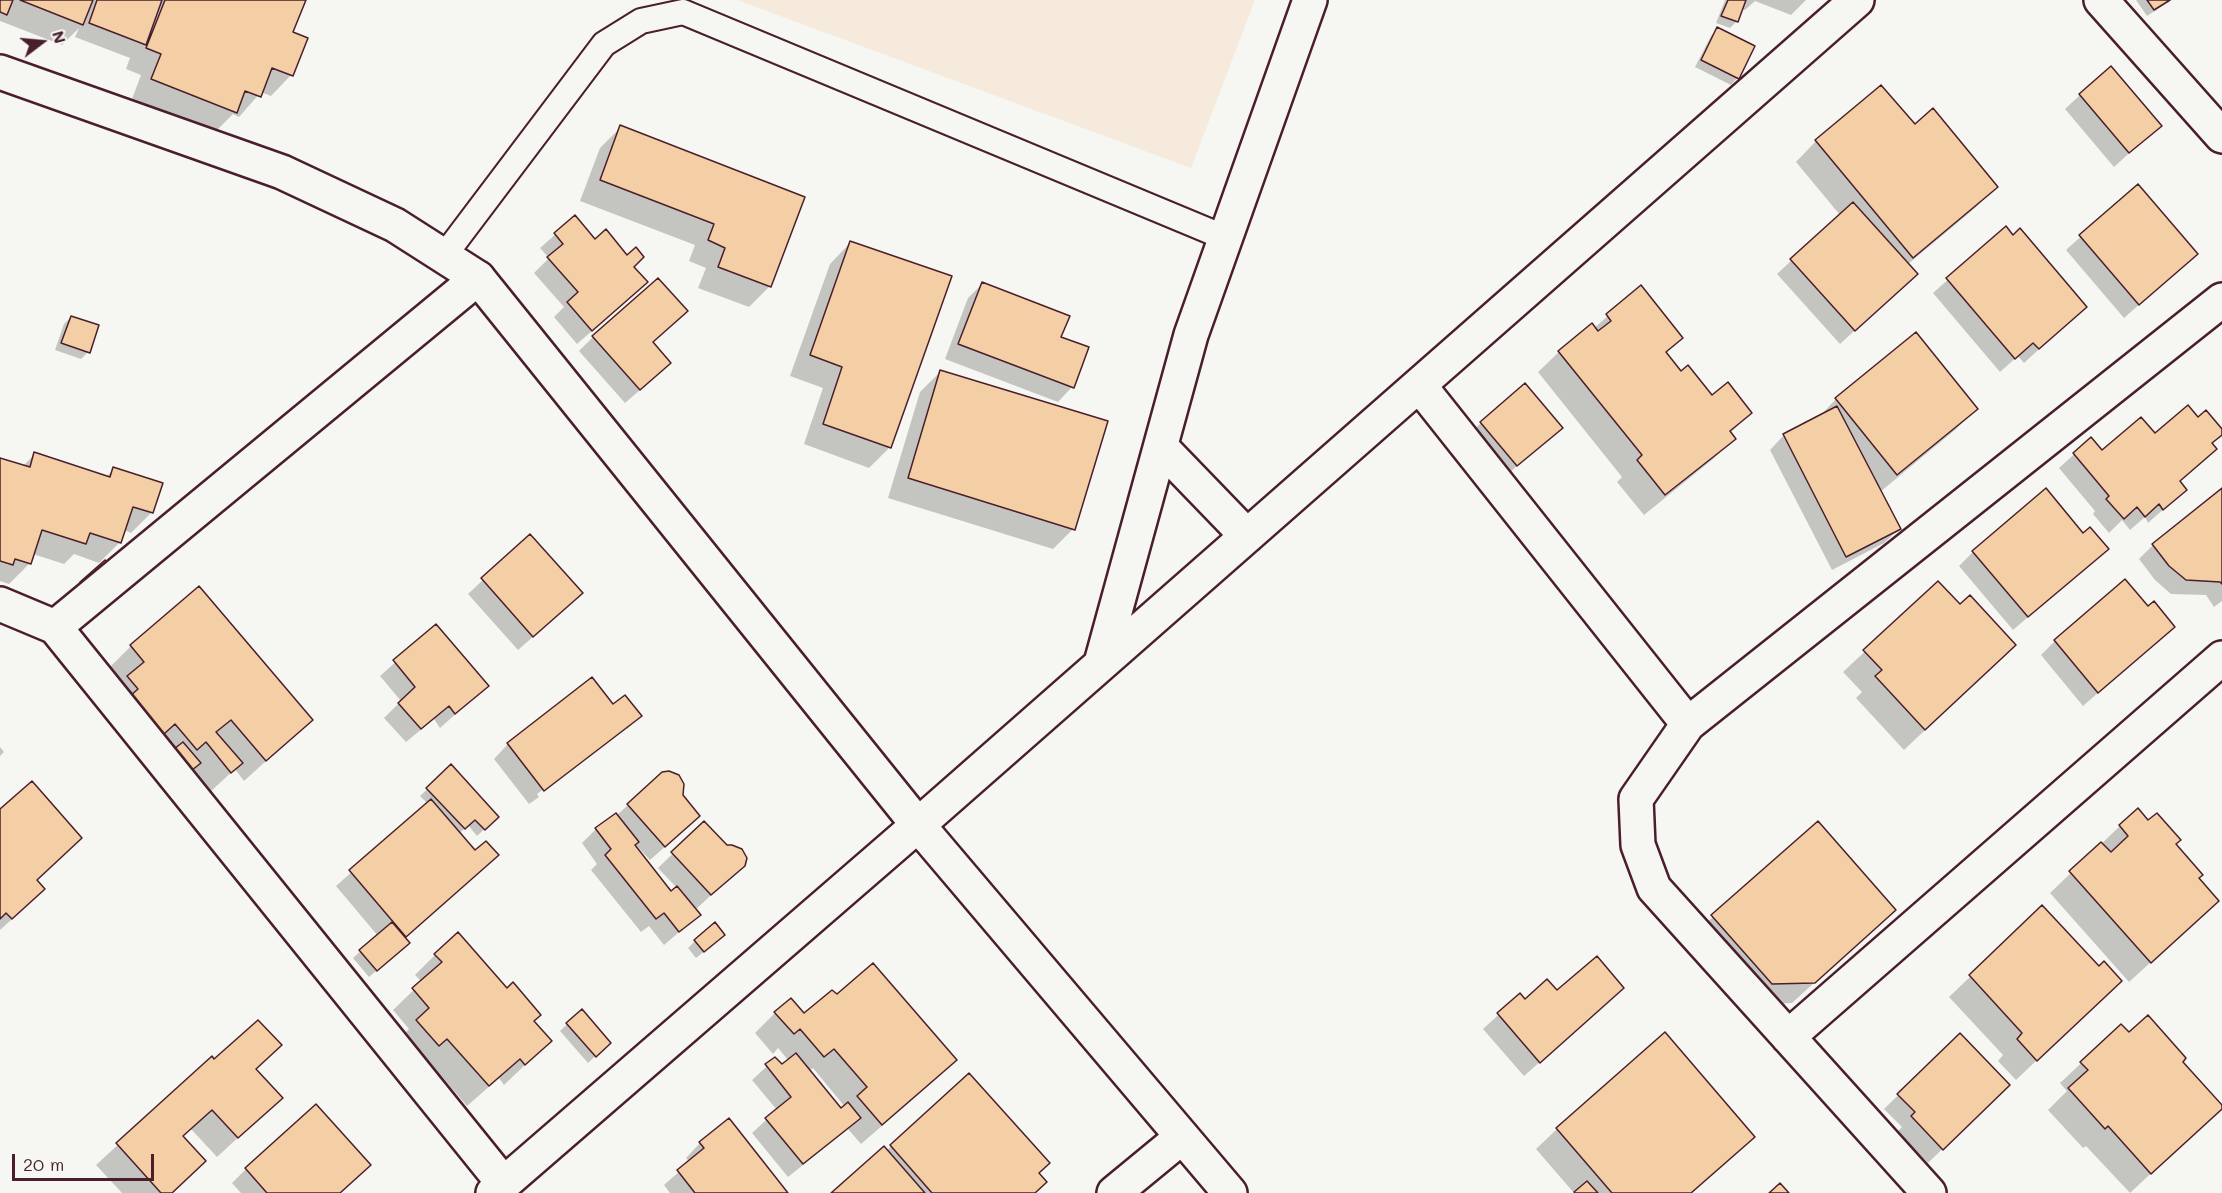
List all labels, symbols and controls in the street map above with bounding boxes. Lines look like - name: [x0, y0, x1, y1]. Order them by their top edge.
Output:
- north arrow: [12, 12, 72, 72]
- text: N: [48, 28, 72, 46]
- scale bar: [15, 1142, 158, 1180]
- text: 20 m: [23, 1152, 64, 1176]

